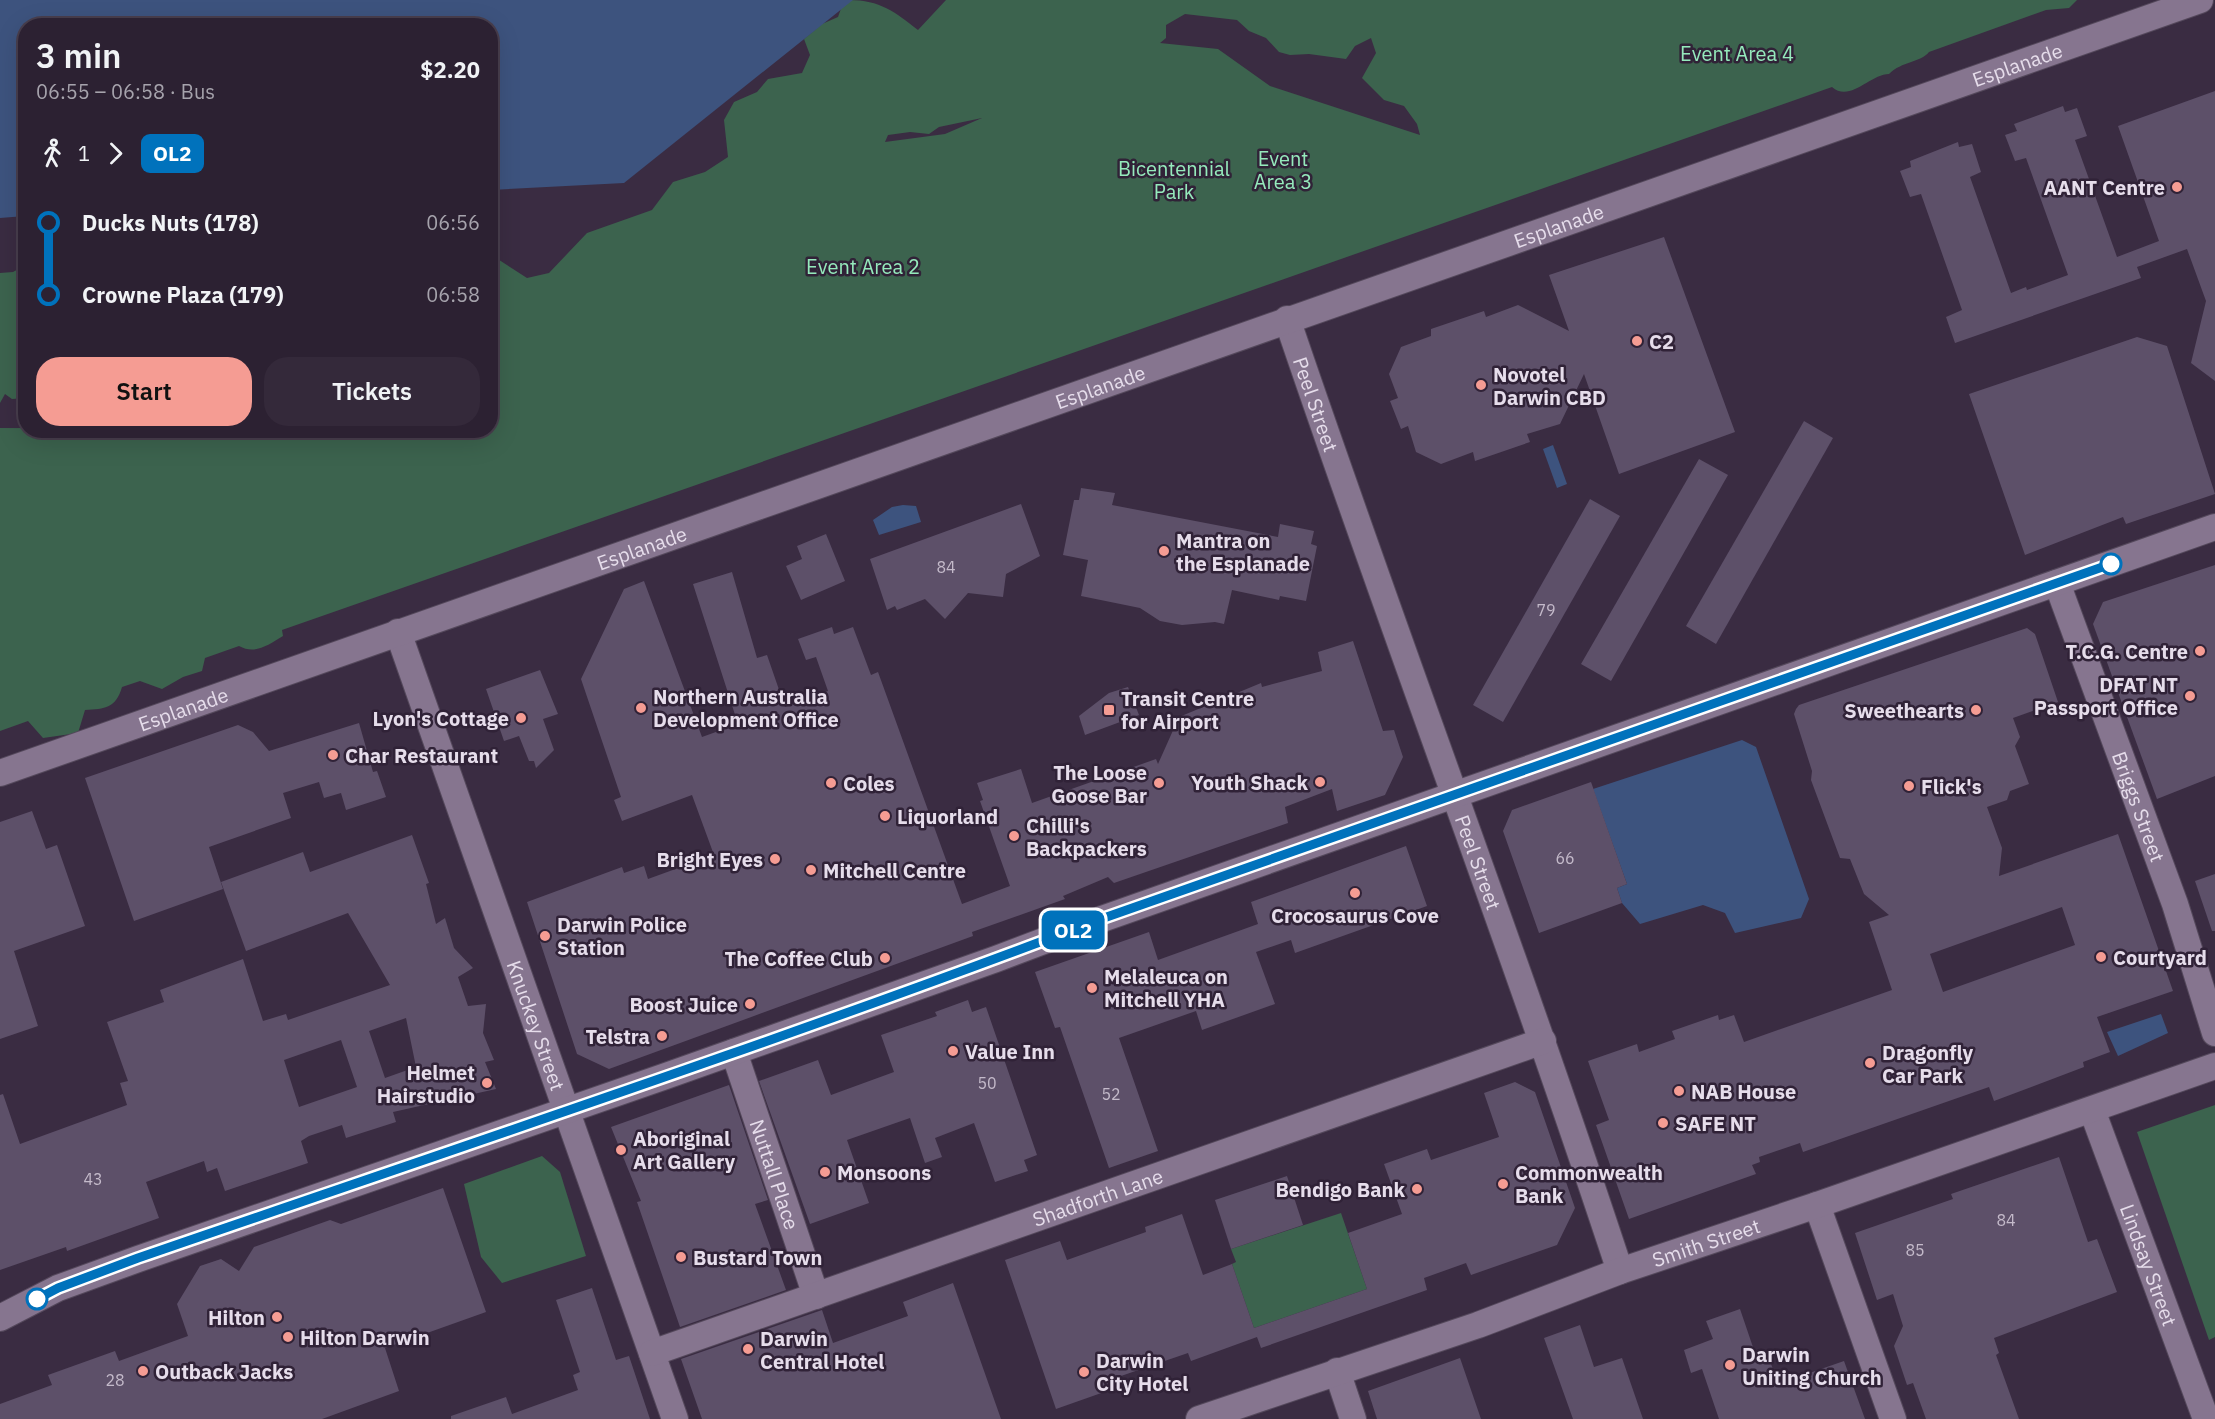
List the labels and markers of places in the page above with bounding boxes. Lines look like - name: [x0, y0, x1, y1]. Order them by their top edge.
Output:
- place label: AANT Centre: [2043, 174, 2165, 201]
- marker: AANT Centre: [2170, 180, 2184, 194]
- place label: C2: [1649, 328, 1674, 355]
- marker: C2: [1630, 334, 1644, 348]
- place label: Novotel Darwin CBD: [1493, 361, 1606, 411]
- marker: Novotel Darwin CBD: [1474, 378, 1488, 392]
- place label: Mantra on the Esplanade: [1176, 527, 1310, 577]
- marker: Mantra on the Esplanade: [1157, 544, 1171, 558]
- unlabelled marker: [2100, 553, 2122, 575]
- place label: T.C.G. Centre: [2066, 638, 2188, 665]
- marker: T.C.G. Centre: [2193, 644, 2207, 658]
- place label: DFAT NT Passport Office: [2034, 671, 2178, 721]
- place label: Northern Australia Development Office: [653, 683, 839, 733]
- place label: Transit Centre for Airport: [1121, 685, 1254, 735]
- marker: DFAT NT Passport Office: [2183, 689, 2197, 703]
- place label: Sweethearts: [1844, 697, 1964, 724]
- marker: Northern Australia Development Office: [634, 701, 648, 715]
- marker: Transit Centre for Airport: [1102, 703, 1116, 717]
- marker: Sweethearts: [1969, 703, 1983, 717]
- place label: Lyon's Cottage: [373, 705, 509, 732]
- marker: Lyon's Cottage: [514, 711, 528, 725]
- place label: Char Restaurant: [345, 742, 498, 769]
- marker: Char Restaurant: [326, 748, 340, 762]
- place label: The Loose Goose Bar: [1051, 759, 1147, 809]
- place label: Youth Shack: [1191, 769, 1308, 796]
- place label: Coles: [843, 770, 895, 797]
- place label: Flick's: [1921, 773, 1982, 800]
- marker: Youth Shack: [1313, 775, 1327, 789]
- marker: Coles: [824, 776, 838, 790]
- marker: The Loose Goose Bar: [1152, 776, 1166, 790]
- marker: Flick's: [1902, 779, 1916, 793]
- place label: Liquorland: [897, 803, 998, 830]
- marker: Liquorland: [878, 809, 892, 823]
- place label: Chilli's Backpackers: [1026, 812, 1147, 862]
- marker: Chilli's Backpackers: [1007, 829, 1021, 843]
- place label: Bright Eyes: [657, 846, 763, 873]
- marker: Bright Eyes: [768, 852, 782, 866]
- place label: Mitchell Centre: [823, 857, 966, 884]
- marker: Mitchell Centre: [804, 863, 818, 877]
- marker: Crocosaurus Cove: [1348, 886, 1362, 900]
- place label: Crocosaurus Cove: [1271, 902, 1439, 929]
- place label: Darwin Police Station: [557, 911, 687, 961]
- marker: Darwin Police Station: [538, 929, 552, 943]
- place label: Courtyard: [2113, 944, 2207, 971]
- place label: The Coffee Club: [724, 945, 873, 972]
- marker: Courtyard: [2094, 950, 2108, 964]
- marker: The Coffee Club: [878, 951, 892, 965]
- place label: Melaleuca on Mitchell YHA: [1104, 963, 1228, 1013]
- marker: Melaleuca on Mitchell YHA: [1085, 981, 1099, 995]
- place label: Boost Juice: [630, 991, 738, 1018]
- marker: Boost Juice: [743, 997, 757, 1011]
- place label: Telstra: [586, 1023, 650, 1050]
- marker: Telstra: [655, 1029, 669, 1043]
- place label: Value Inn: [965, 1038, 1055, 1065]
- place label: Dragonfly Car Park: [1882, 1039, 1973, 1089]
- marker: Value Inn: [946, 1044, 960, 1058]
- marker: Dragonfly Car Park: [1863, 1056, 1877, 1070]
- place label: Helmet Hairstudio: [377, 1059, 475, 1109]
- marker: Helmet Hairstudio: [480, 1076, 494, 1090]
- place label: NAB House: [1691, 1078, 1796, 1105]
- marker: NAB House: [1672, 1084, 1686, 1098]
- place label: SAFE NT: [1675, 1110, 1756, 1137]
- marker: SAFE NT: [1656, 1116, 1670, 1130]
- place label: Aboriginal Art Gallery: [633, 1125, 735, 1175]
- marker: Aboriginal Art Gallery: [614, 1143, 628, 1157]
- place label: Monsoons: [837, 1159, 931, 1186]
- place label: Commonwealth Bank: [1515, 1159, 1663, 1209]
- marker: Monsoons: [818, 1165, 832, 1179]
- place label: Bendigo Bank: [1276, 1176, 1405, 1203]
- marker: Commonwealth Bank: [1496, 1177, 1510, 1191]
- marker: Bendigo Bank: [1410, 1182, 1424, 1196]
- place label: Bustard Town: [693, 1244, 822, 1271]
- marker: Bustard Town: [674, 1250, 688, 1264]
- unlabelled marker: [26, 1288, 48, 1310]
- place label: Hilton: [208, 1304, 265, 1331]
- marker: Hilton: [270, 1310, 284, 1324]
- place label: Hilton Darwin: [300, 1324, 430, 1351]
- place label: Darwin Central Hotel: [760, 1325, 884, 1375]
- marker: Hilton Darwin: [281, 1330, 295, 1344]
- place label: Darwin Uniting Church: [1742, 1341, 1882, 1391]
- marker: Darwin Central Hotel: [741, 1342, 755, 1356]
- place label: Darwin City Hotel: [1096, 1347, 1188, 1397]
- place label: Outback Jacks: [155, 1358, 293, 1385]
- marker: Darwin Uniting Church: [1723, 1358, 1737, 1372]
- marker: Outback Jacks: [136, 1364, 150, 1378]
- marker: Darwin City Hotel: [1077, 1365, 1091, 1379]

